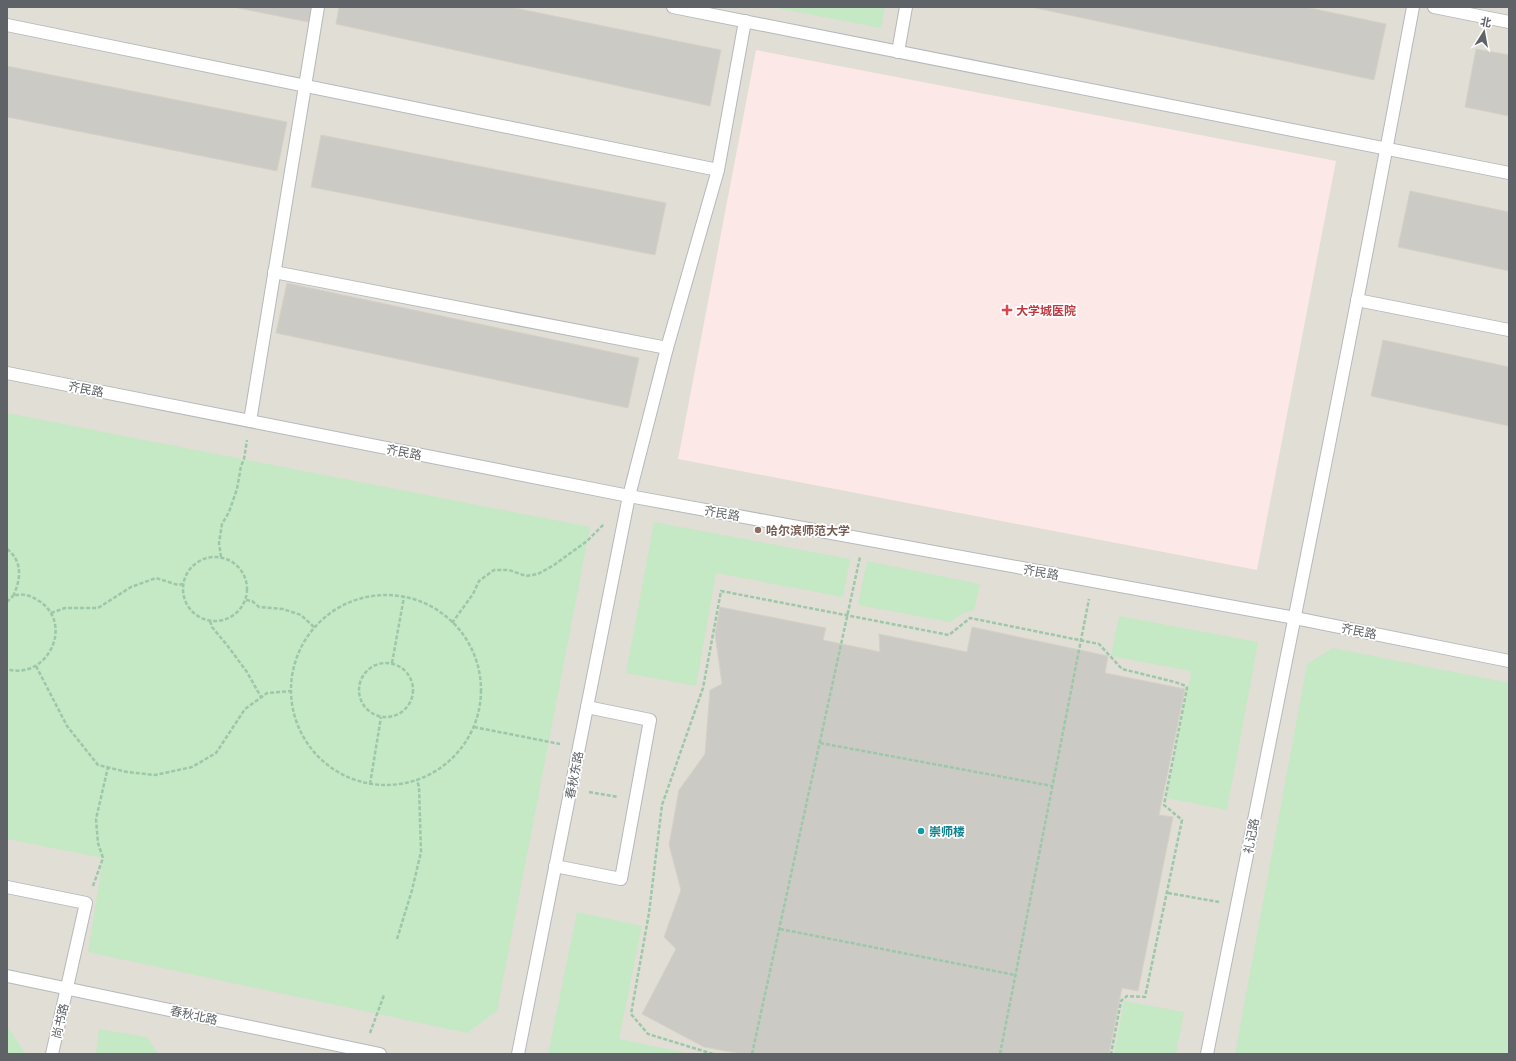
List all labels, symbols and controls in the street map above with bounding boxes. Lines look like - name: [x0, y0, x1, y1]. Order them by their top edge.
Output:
- north arrow: [1464, 12, 1504, 52]
- text: 北: [1479, 13, 1493, 30]
- place label: 大学城医院: [1016, 302, 1076, 319]
- marker: 大学城医院: [1001, 304, 1013, 316]
- street label: 齐民路: [67, 377, 105, 401]
- street label: 齐民路: [385, 440, 423, 464]
- street label: 齐民路: [703, 502, 741, 524]
- place label: 哈尔滨师范大学: [766, 522, 850, 539]
- marker: 哈尔滨师范大学: [753, 525, 763, 535]
- street label: 齐民路: [1022, 561, 1060, 583]
- street label: 齐民路: [1340, 619, 1378, 643]
- street label: 春秋东路: [561, 750, 587, 800]
- street label: 礼记路: [1239, 817, 1263, 855]
- place label: 崇师楼: [929, 823, 965, 840]
- marker: 崇师楼: [916, 826, 926, 836]
- street label: 尚书路: [48, 1002, 72, 1040]
- street label: 春秋北路: [169, 1002, 219, 1028]

